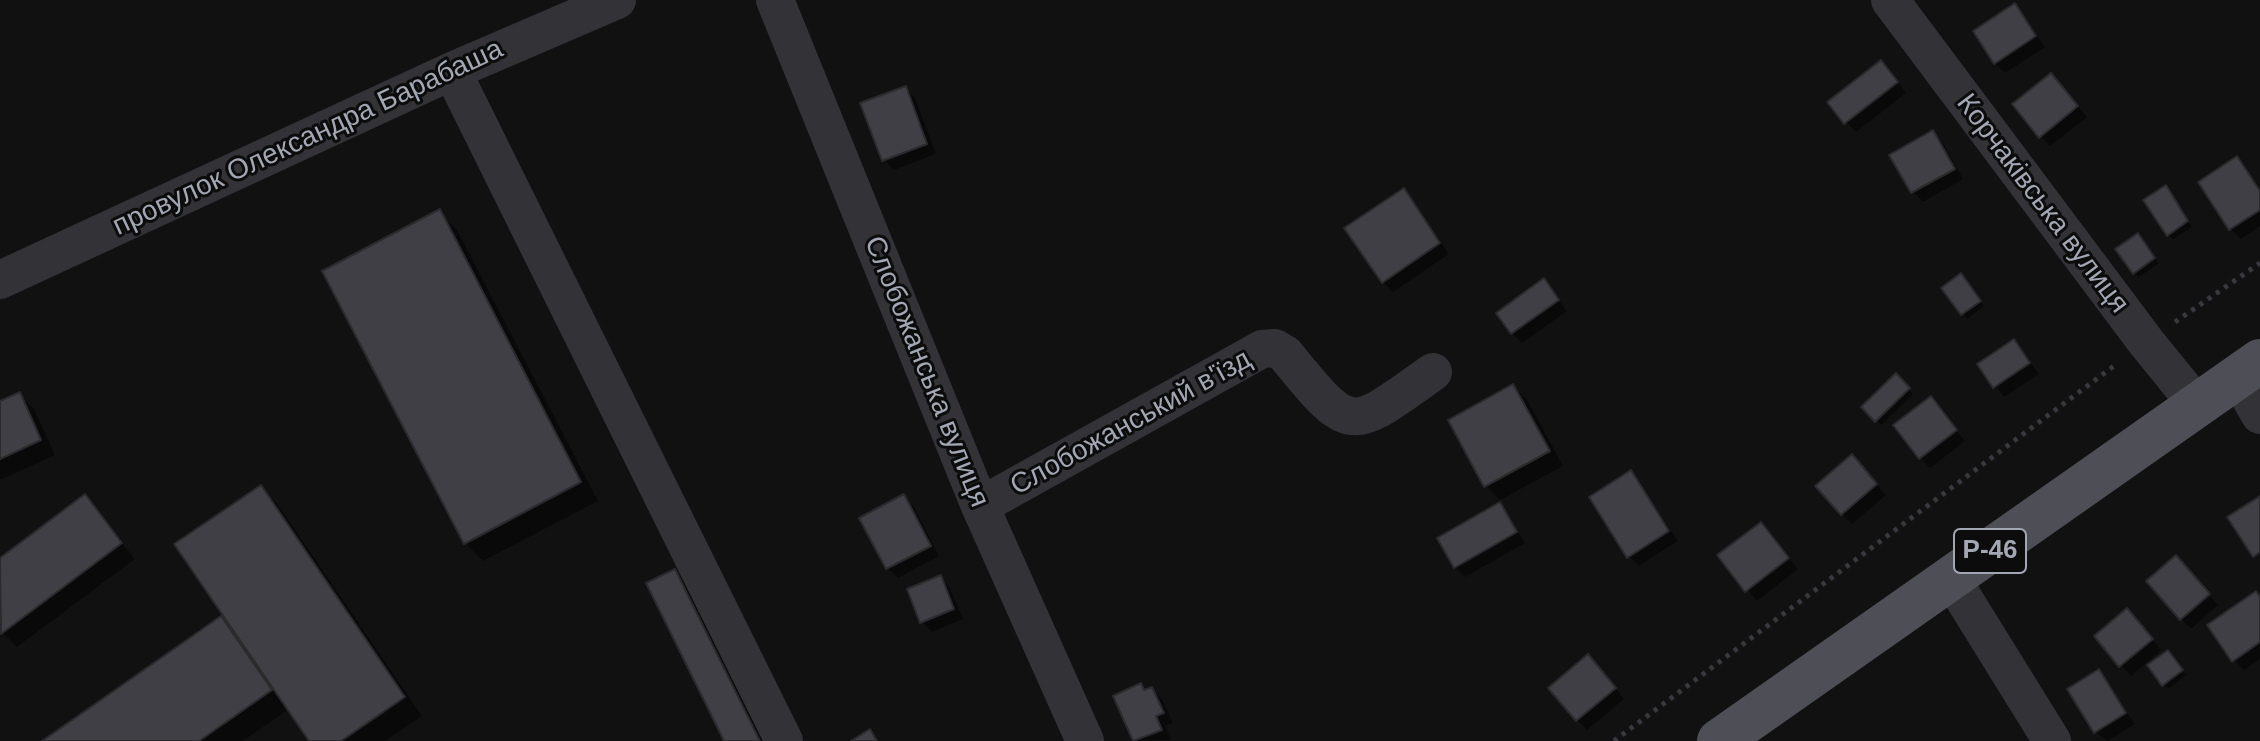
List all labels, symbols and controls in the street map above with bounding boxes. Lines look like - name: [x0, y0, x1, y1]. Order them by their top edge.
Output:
- street label: провулок Олександра Барабаша: [108, 33, 508, 243]
- street label: Корчаківська вулиця: [1949, 88, 2135, 320]
- street label: Слобожанська вулиця: [856, 232, 996, 512]
- street label: Слобожанський в'їзд: [1005, 343, 1257, 503]
- road number: Р-46: [1954, 529, 2026, 573]

